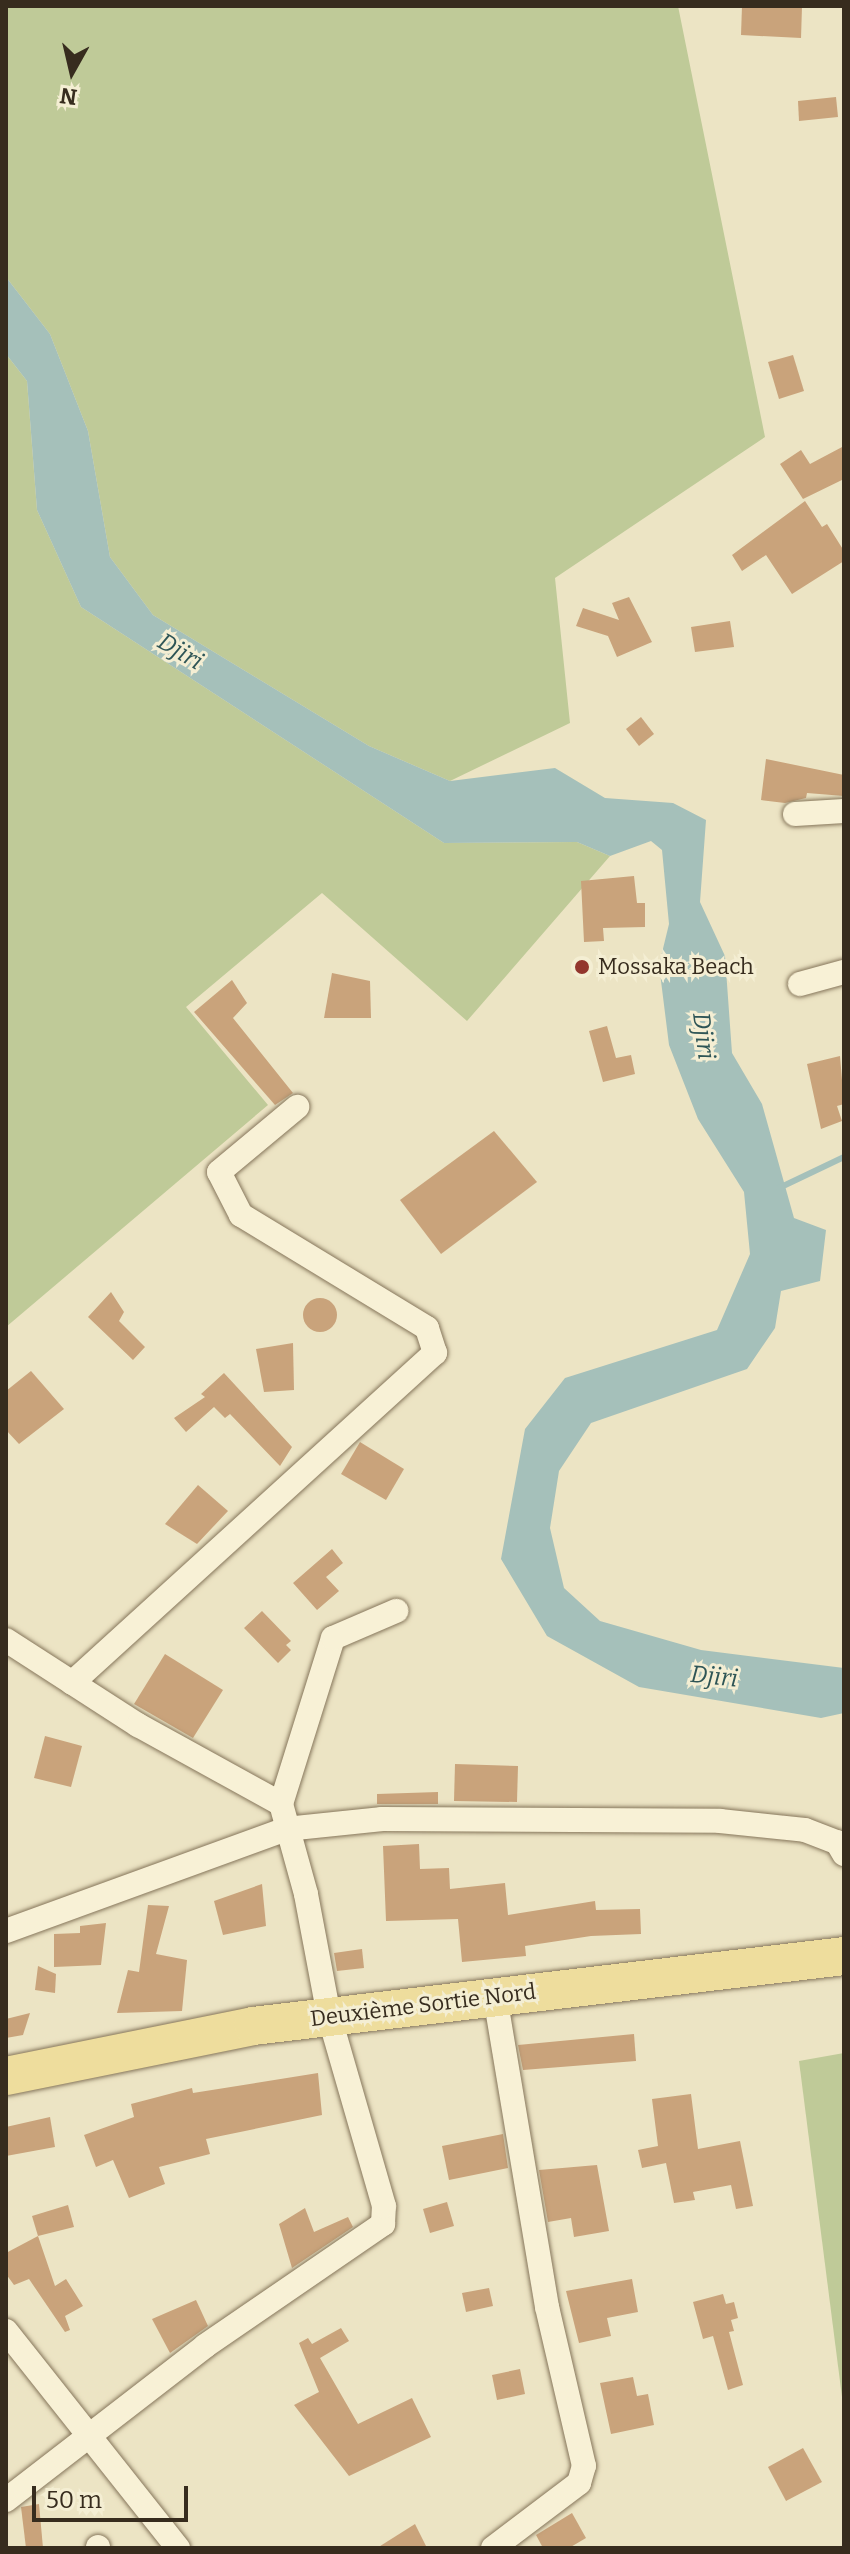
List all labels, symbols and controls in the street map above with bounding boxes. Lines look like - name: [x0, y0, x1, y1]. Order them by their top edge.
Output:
- north arrow: [32, 32, 112, 112]
- text: N: [58, 82, 79, 111]
- water label: Djiri: [152, 628, 208, 676]
- place label: Mossaka Beach: [598, 954, 754, 980]
- marker: Mossaka Beach: [573, 958, 591, 976]
- water label: Djiri: [686, 1011, 720, 1061]
- water label: Djiri: [689, 1660, 739, 1694]
- street label: Deuxième Sortie Nord: [309, 1978, 537, 2032]
- scale bar: [36, 2470, 192, 2520]
- text: 50 m: [46, 2486, 102, 2514]

